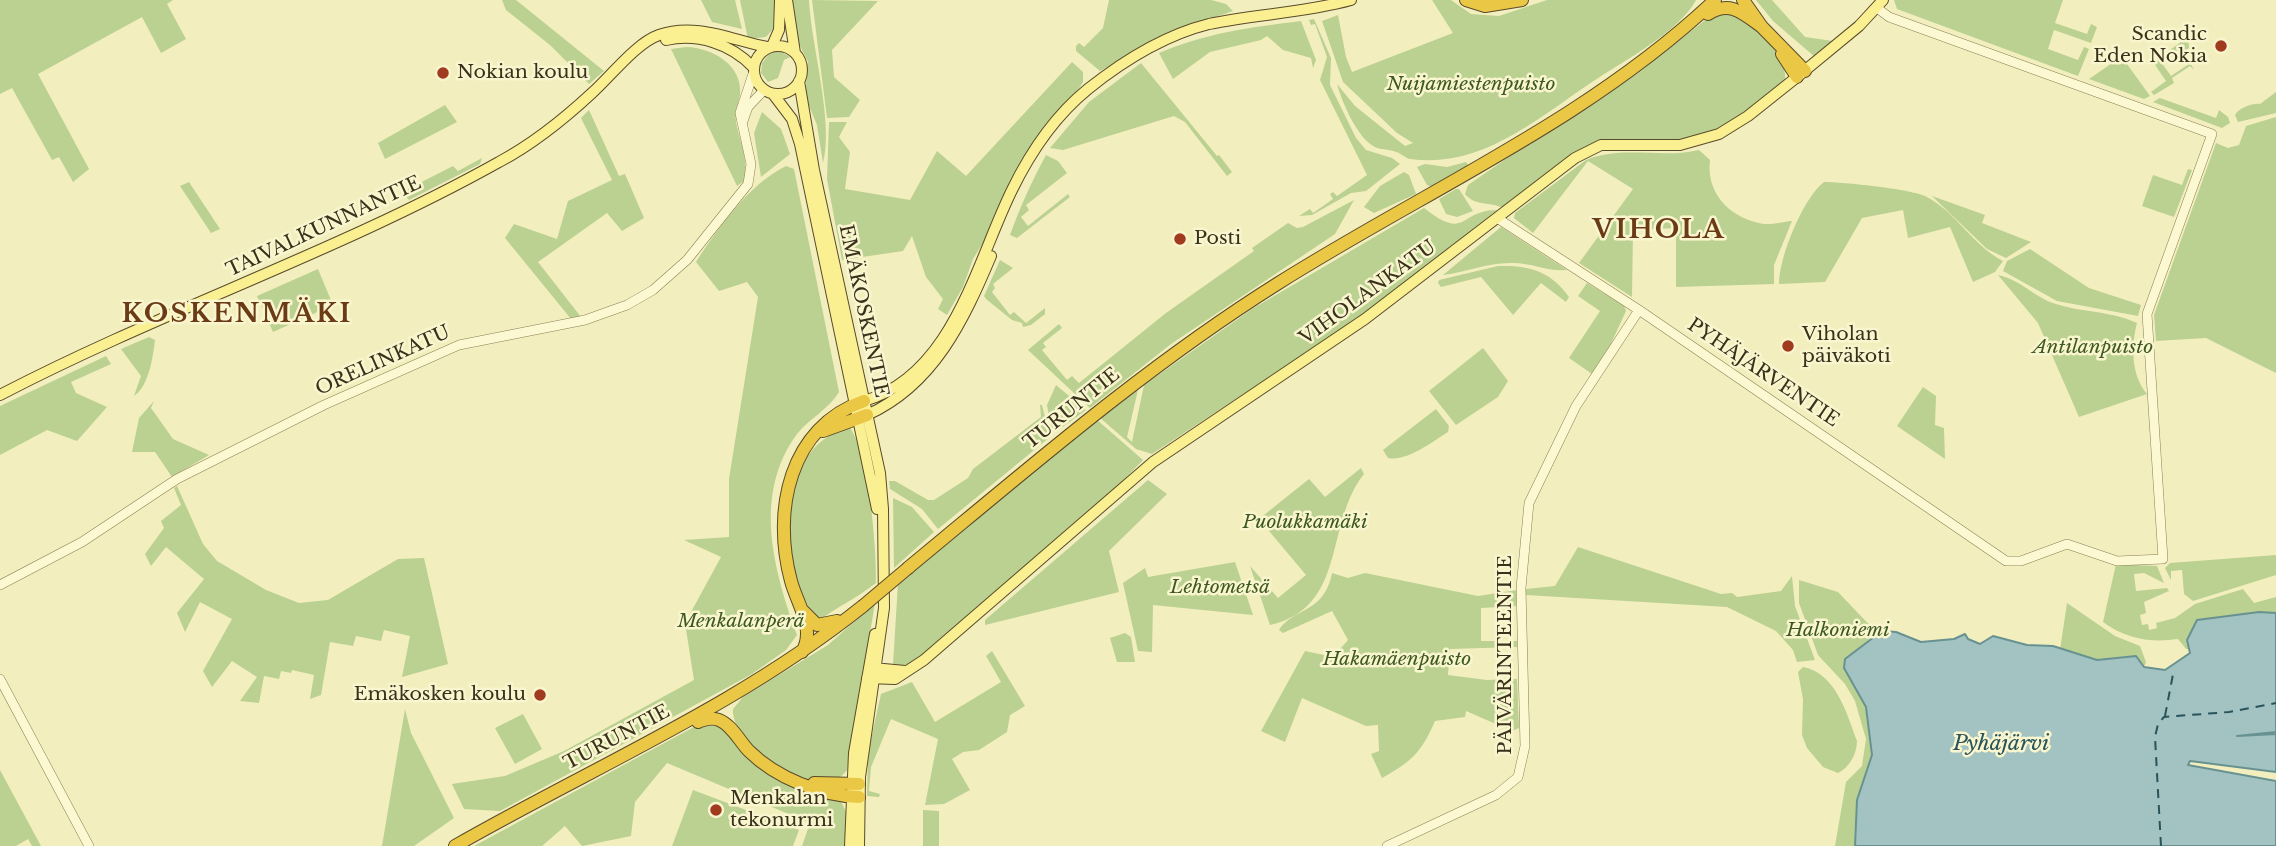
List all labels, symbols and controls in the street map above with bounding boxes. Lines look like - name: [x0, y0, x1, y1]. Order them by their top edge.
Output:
- place label: Scandic Eden Nokia: [2093, 24, 2207, 68]
- marker: Scandic Eden Nokia: [2213, 38, 2229, 54]
- place label: Nokian koulu: [457, 62, 588, 84]
- marker: Nokian koulu: [435, 65, 451, 81]
- park label: Nuijamiestenpuisto: [1387, 74, 1555, 96]
- street label: TAIVALKUNNANTIE: [223, 172, 425, 282]
- district label: VIHOLA: [1593, 215, 1725, 247]
- street label: EMÄKOSKENTIE: [834, 223, 892, 399]
- place label: Posti: [1194, 228, 1241, 250]
- marker: Posti: [1172, 231, 1188, 247]
- street label: VIHOLANKATU: [1295, 236, 1441, 350]
- district label: KOSKENMÄKI: [123, 299, 351, 331]
- street label: PYHÄJÄRVENTIE: [1683, 314, 1843, 432]
- street label: ORELINKATU: [312, 321, 454, 401]
- place label: Viholan päiväkoti: [1802, 324, 1891, 368]
- park label: Antilanpuisto: [2033, 337, 2153, 359]
- marker: Viholan päiväkoti: [1780, 338, 1796, 354]
- street label: TURUNTIE: [1020, 363, 1124, 455]
- park label: Puolukkamäki: [1242, 512, 1368, 534]
- street label: PÄIVÄRINTEENTIE: [1495, 555, 1517, 755]
- park label: Lehtometsä: [1170, 577, 1270, 599]
- park label: Menkalanperä: [677, 611, 805, 633]
- park label: Halkoniemi: [1786, 620, 1890, 642]
- park label: Hakamäenpuisto: [1323, 649, 1471, 671]
- place label: Emäkosken koulu: [354, 684, 526, 706]
- marker: Emäkosken koulu: [532, 687, 548, 703]
- street label: TURUNTIE: [560, 701, 674, 775]
- water label: Pyhäjärvi: [1953, 731, 2049, 757]
- place label: Menkalan tekonurmi: [730, 788, 833, 832]
- marker: Menkalan tekonurmi: [708, 802, 724, 818]

